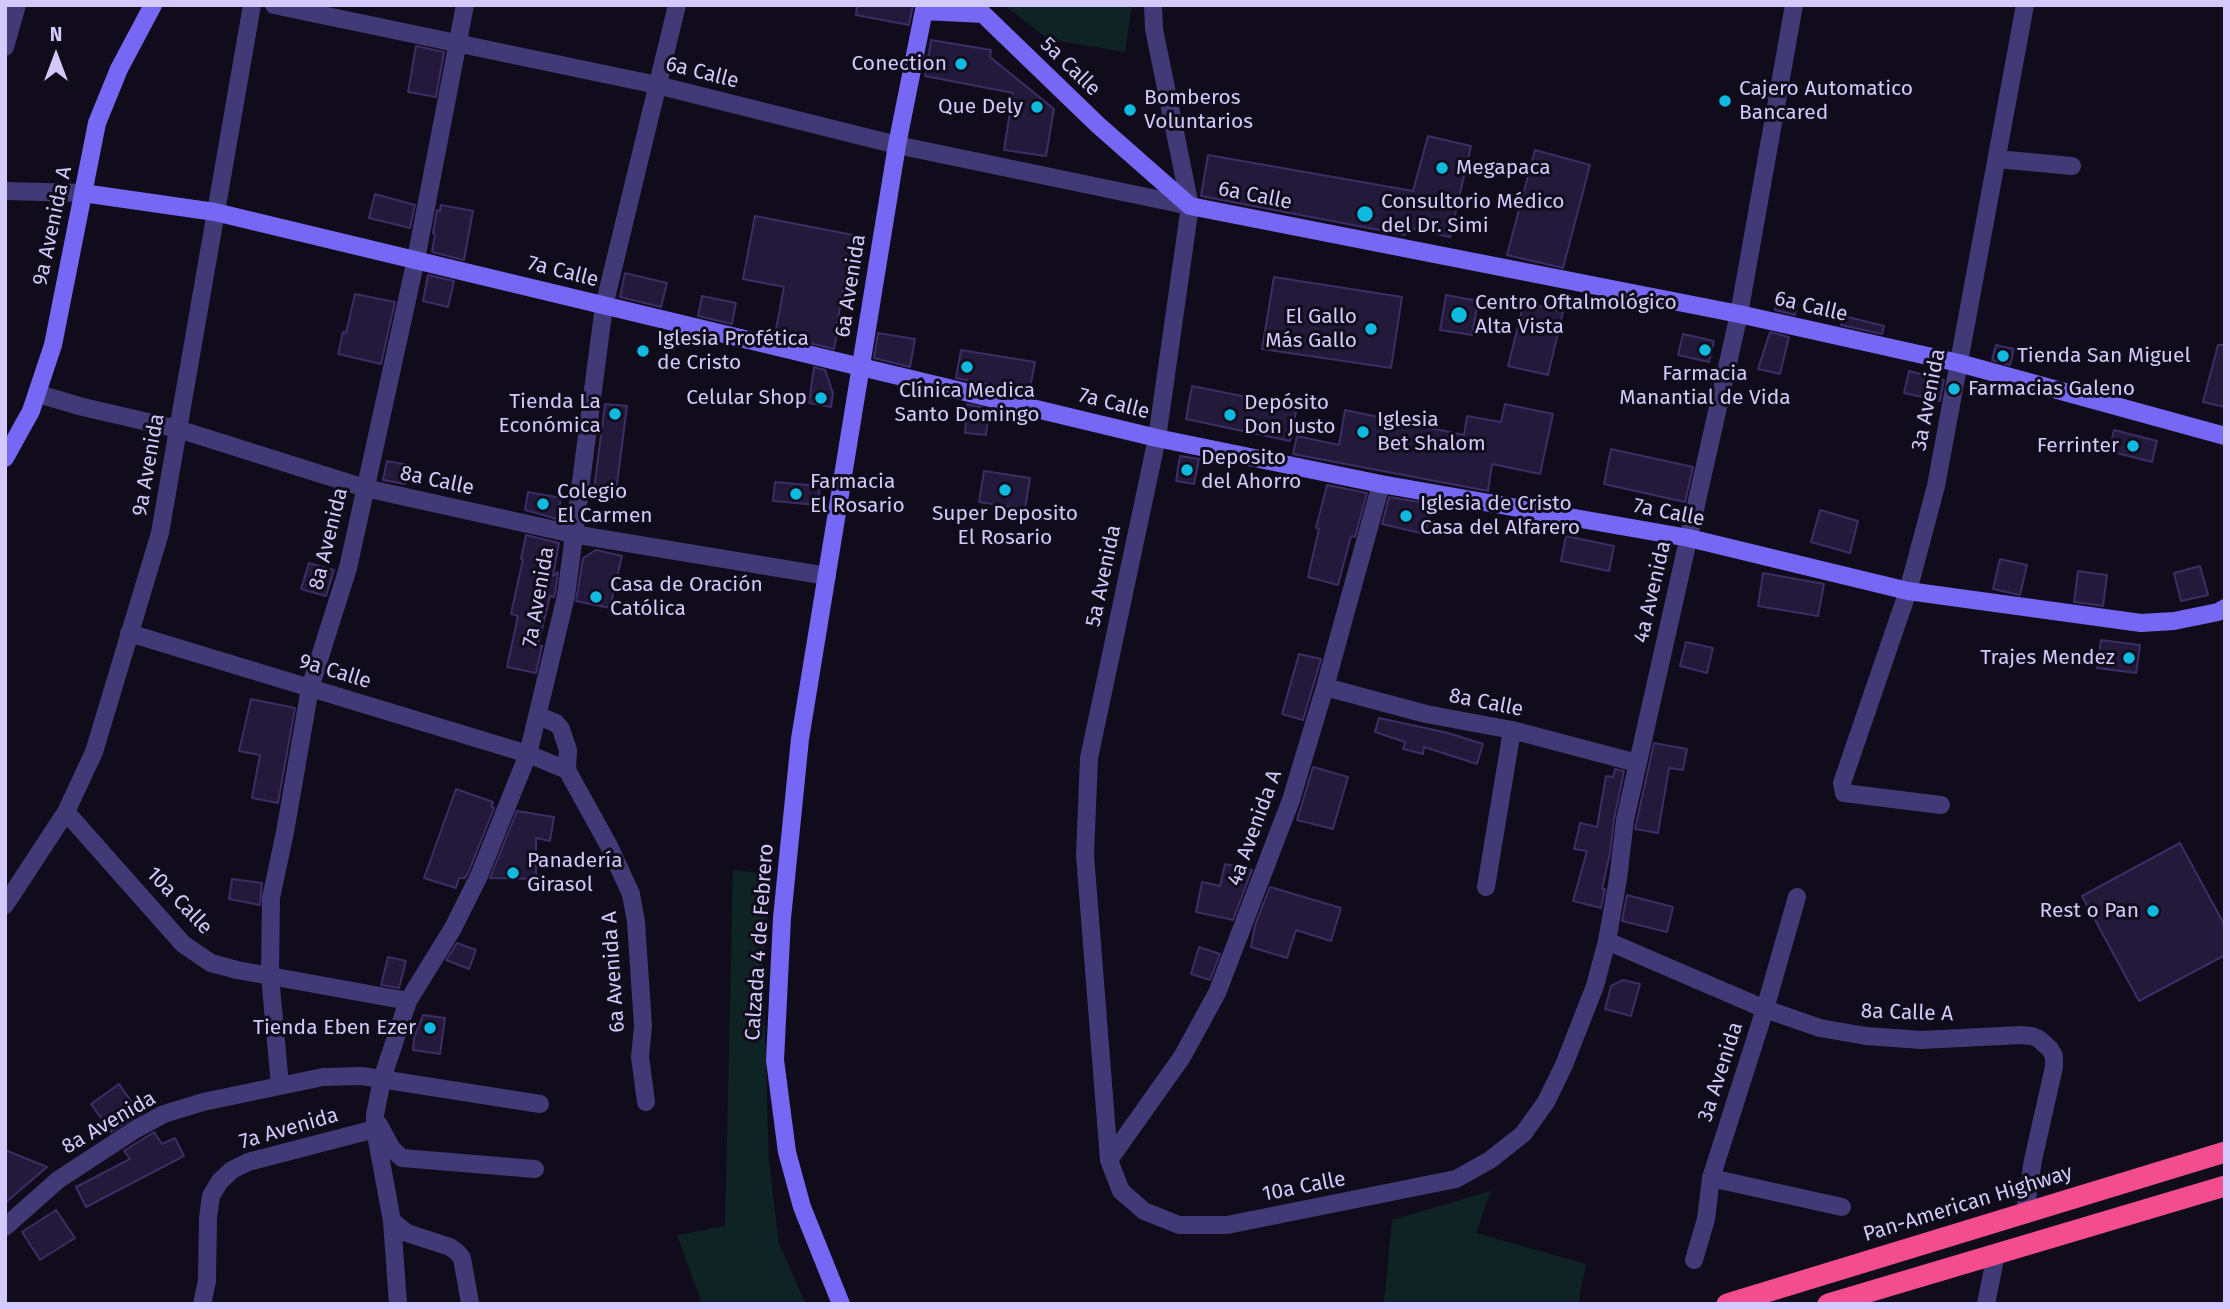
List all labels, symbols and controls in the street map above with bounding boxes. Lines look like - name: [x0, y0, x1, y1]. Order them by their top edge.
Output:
- north arrow: [21, 21, 91, 91]
- text: N: [50, 23, 62, 46]
- street label: 5a Calle: [1035, 32, 1105, 102]
- place label: Conection: [852, 51, 947, 77]
- street label: 6a Calle: [663, 52, 741, 94]
- marker: Conection: [953, 56, 969, 72]
- place label: Cajero Automatico Bancared: [1739, 76, 1913, 126]
- place label: Bomberos Voluntarios: [1144, 85, 1253, 135]
- marker: Cajero Automatico Bancared: [1717, 93, 1733, 109]
- place label: Que Dely: [938, 94, 1023, 120]
- marker: Que Dely: [1029, 99, 1045, 115]
- marker: Bomberos Voluntarios: [1122, 102, 1138, 118]
- place label: Megapaca: [1456, 155, 1551, 181]
- marker: Megapaca: [1434, 160, 1450, 176]
- street label: 9a Avenida A: [28, 164, 78, 288]
- street label: 6a Calle: [1216, 177, 1294, 215]
- place label: Consultorio Médico del Dr. Simi: [1381, 189, 1565, 239]
- marker: Consultorio Médico del Dr. Simi: [1355, 204, 1375, 224]
- street label: 6a Avenida: [830, 233, 872, 339]
- street label: 7a Calle: [525, 251, 601, 293]
- street label: 6a Calle: [1772, 286, 1850, 328]
- place label: Centro Oftalmológico Alta Vista: [1475, 290, 1677, 340]
- place label: El Gallo Más Gallo: [1265, 304, 1357, 354]
- marker: Centro Oftalmológico Alta Vista: [1449, 305, 1469, 325]
- marker: El Gallo Más Gallo: [1363, 321, 1379, 337]
- place label: Iglesia Profética de Cristo: [657, 326, 809, 376]
- marker: Farmacia Manantial de Vida: [1697, 342, 1713, 358]
- marker: Iglesia Profética de Cristo: [635, 343, 651, 359]
- place label: Tienda San Miguel: [2017, 343, 2191, 369]
- street label: 3a Avenida: [1907, 347, 1951, 453]
- marker: Tienda San Miguel: [1995, 348, 2011, 364]
- marker: Clínica Medica Santo Domingo: [959, 359, 975, 375]
- place label: Farmacia Manantial de Vida: [1619, 361, 1791, 411]
- place label: Farmacias Galeno: [1968, 376, 2135, 402]
- place label: Clínica Medica Santo Domingo: [894, 378, 1040, 428]
- marker: Farmacias Galeno: [1946, 381, 1962, 397]
- street label: 7a Calle: [1076, 383, 1152, 425]
- place label: Celular Shop: [686, 385, 807, 411]
- place label: Tienda La Económica: [499, 389, 601, 439]
- marker: Celular Shop: [813, 390, 829, 406]
- place label: Depósito Don Justo: [1244, 390, 1336, 440]
- marker: Tienda La Económica: [607, 406, 623, 422]
- marker: Depósito Don Justo: [1222, 407, 1238, 423]
- place label: Iglesia Bet Shalom: [1377, 407, 1486, 457]
- street label: 9a Avenida: [128, 412, 170, 518]
- marker: Iglesia Bet Shalom: [1355, 424, 1371, 440]
- place label: Ferrinter: [2037, 433, 2119, 459]
- marker: Ferrinter: [2125, 438, 2141, 454]
- place label: Deposito del Ahorro: [1201, 445, 1301, 495]
- street label: 8a Calle: [398, 461, 476, 501]
- marker: Deposito del Ahorro: [1179, 462, 1195, 478]
- place label: Farmacia El Rosario: [810, 469, 905, 519]
- place label: Colegio El Carmen: [557, 479, 653, 529]
- marker: Super Deposito El Rosario: [997, 482, 1013, 498]
- street label: 8a Avenida: [304, 485, 354, 593]
- marker: Farmacia El Rosario: [788, 486, 804, 502]
- place label: Iglesia de Cristo Casa del Alfarero: [1420, 491, 1580, 541]
- street label: 7a Calle: [1631, 494, 1707, 532]
- marker: Colegio El Carmen: [535, 496, 551, 512]
- place label: Super Deposito El Rosario: [932, 501, 1078, 551]
- marker: Iglesia de Cristo Casa del Alfarero: [1398, 508, 1414, 524]
- street label: 5a Avenida: [1081, 523, 1127, 629]
- street label: 4a Avenida: [1629, 538, 1677, 646]
- street label: 7a Avenida: [518, 545, 560, 649]
- place label: Casa de Oración Católica: [610, 572, 763, 622]
- marker: Casa de Oración Católica: [588, 589, 604, 605]
- place label: Trajes Mendez: [1980, 645, 2115, 671]
- street label: 9a Calle: [296, 649, 374, 695]
- marker: Trajes Mendez: [2121, 650, 2137, 666]
- street label: 8a Calle: [1447, 683, 1525, 723]
- street label: 4a Avenida A: [1222, 767, 1288, 889]
- street label: Calzada 4 de Febrero: [741, 843, 779, 1041]
- place label: Panadería Girasol: [527, 848, 623, 898]
- street label: 10a Calle: [141, 862, 217, 940]
- marker: Panadería Girasol: [505, 865, 521, 881]
- place label: Rest o Pan: [2040, 898, 2139, 924]
- marker: Rest o Pan: [2145, 903, 2161, 919]
- street label: 6a Avenida A: [597, 910, 631, 1034]
- street label: 8a Calle A: [1860, 999, 1954, 1027]
- place label: Tienda Eben Ezer: [253, 1015, 416, 1041]
- street label: 3a Avenida: [1693, 1019, 1749, 1125]
- marker: Tienda Eben Ezer: [422, 1020, 438, 1036]
- street label: 8a Avenida: [57, 1086, 161, 1160]
- street label: 7a Avenida: [237, 1103, 341, 1155]
- street label: Pan-American Highway: [1860, 1160, 2076, 1248]
- street label: 10a Calle: [1260, 1167, 1348, 1207]

